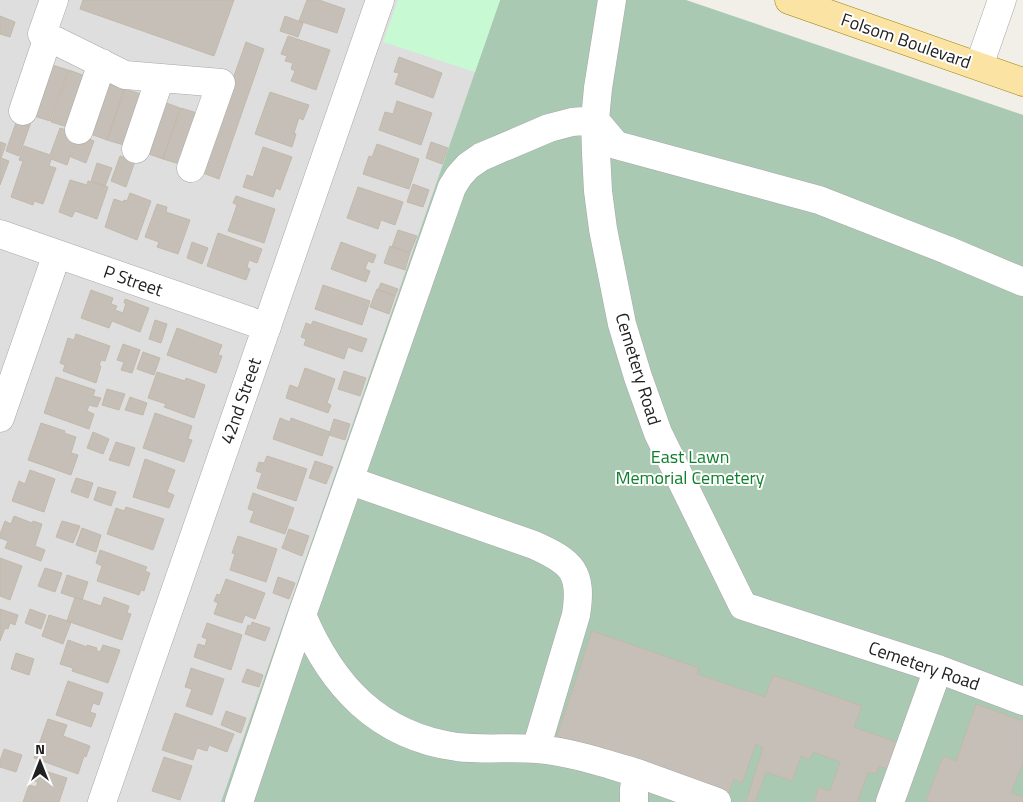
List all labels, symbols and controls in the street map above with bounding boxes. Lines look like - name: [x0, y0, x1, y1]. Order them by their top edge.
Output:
- street label: Folsom Boulevard: [837, 6, 975, 75]
- street label: P Street: [100, 258, 167, 303]
- street label: Cemetery Road: [609, 309, 668, 428]
- street label: 42nd Street: [213, 353, 268, 448]
- park label: East Lawn Memorial Cemetery: [615, 443, 765, 491]
- street label: Cemetery Road: [865, 634, 983, 697]
- north arrow: [15, 737, 65, 787]
- text: N: [35, 738, 45, 759]

